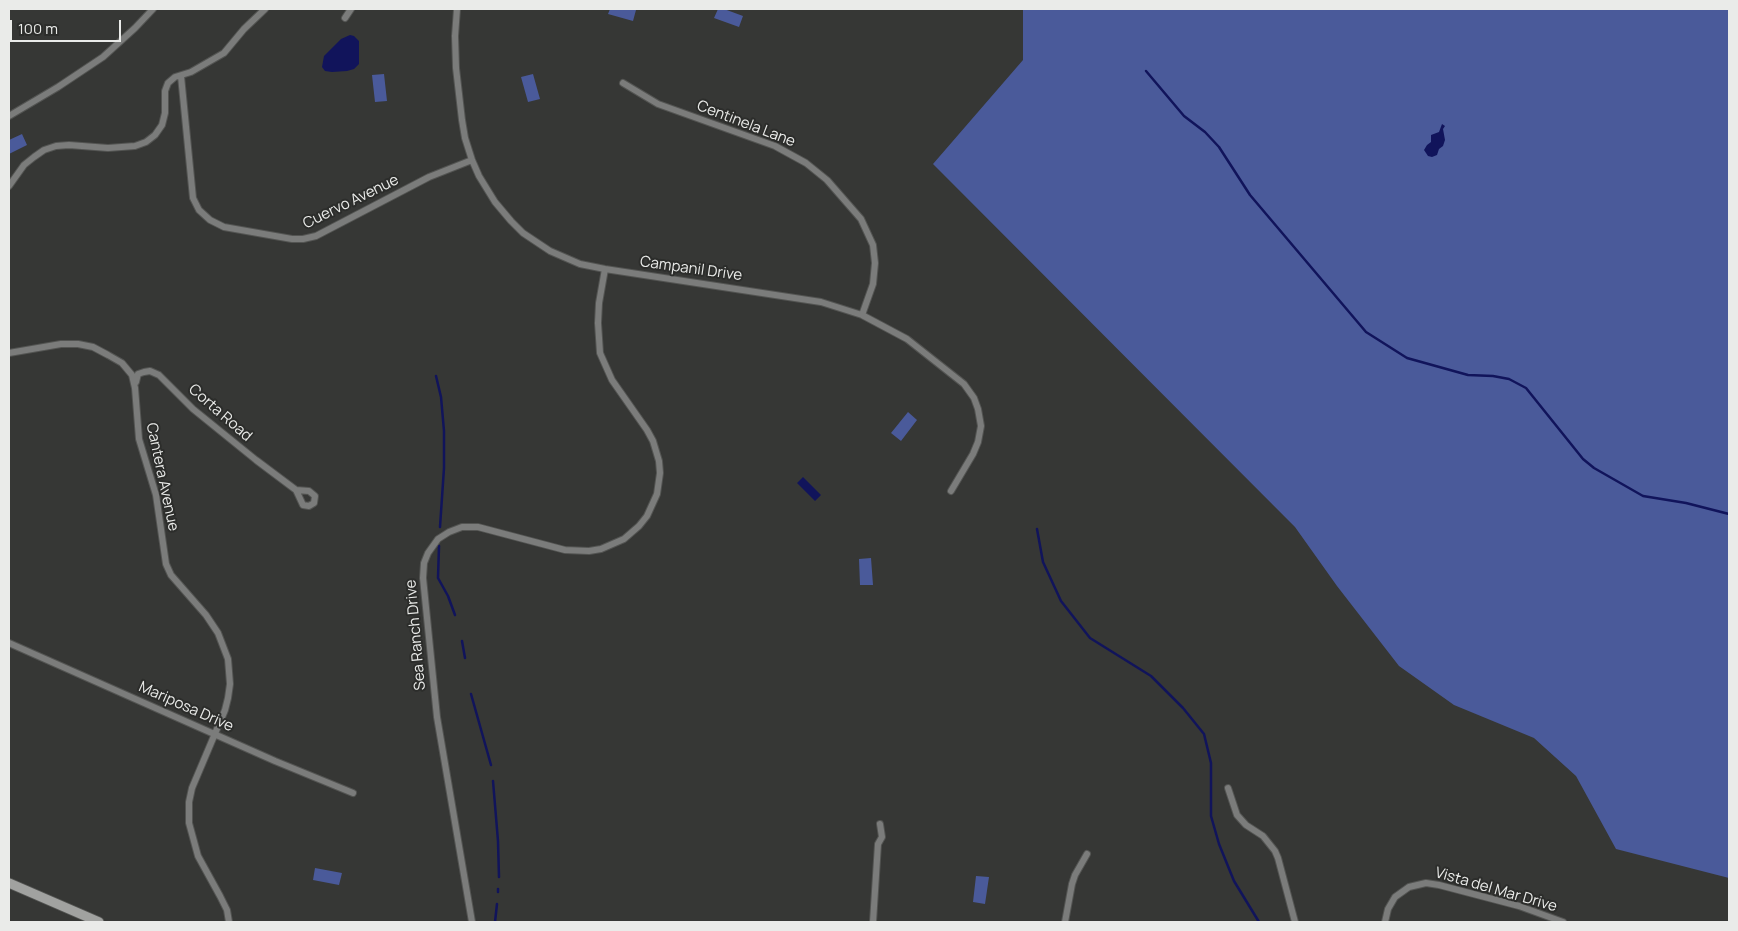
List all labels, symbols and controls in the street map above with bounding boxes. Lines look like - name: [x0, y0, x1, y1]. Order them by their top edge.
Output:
- scale bar: [12, 10, 124, 42]
- text: 100 m: [18, 18, 58, 39]
- street label: Centinela Lane: [694, 97, 798, 151]
- street label: Cuervo Avenue: [300, 171, 402, 233]
- street label: Campanil Drive: [639, 253, 743, 285]
- street label: Corta Road: [185, 381, 255, 445]
- street label: Cantera Avenue: [142, 421, 182, 533]
- street label: Sea Ranch Drive: [402, 579, 430, 691]
- street label: Mariposa Drive: [136, 678, 236, 736]
- street label: Vista del Mar Drive: [1433, 864, 1559, 916]

